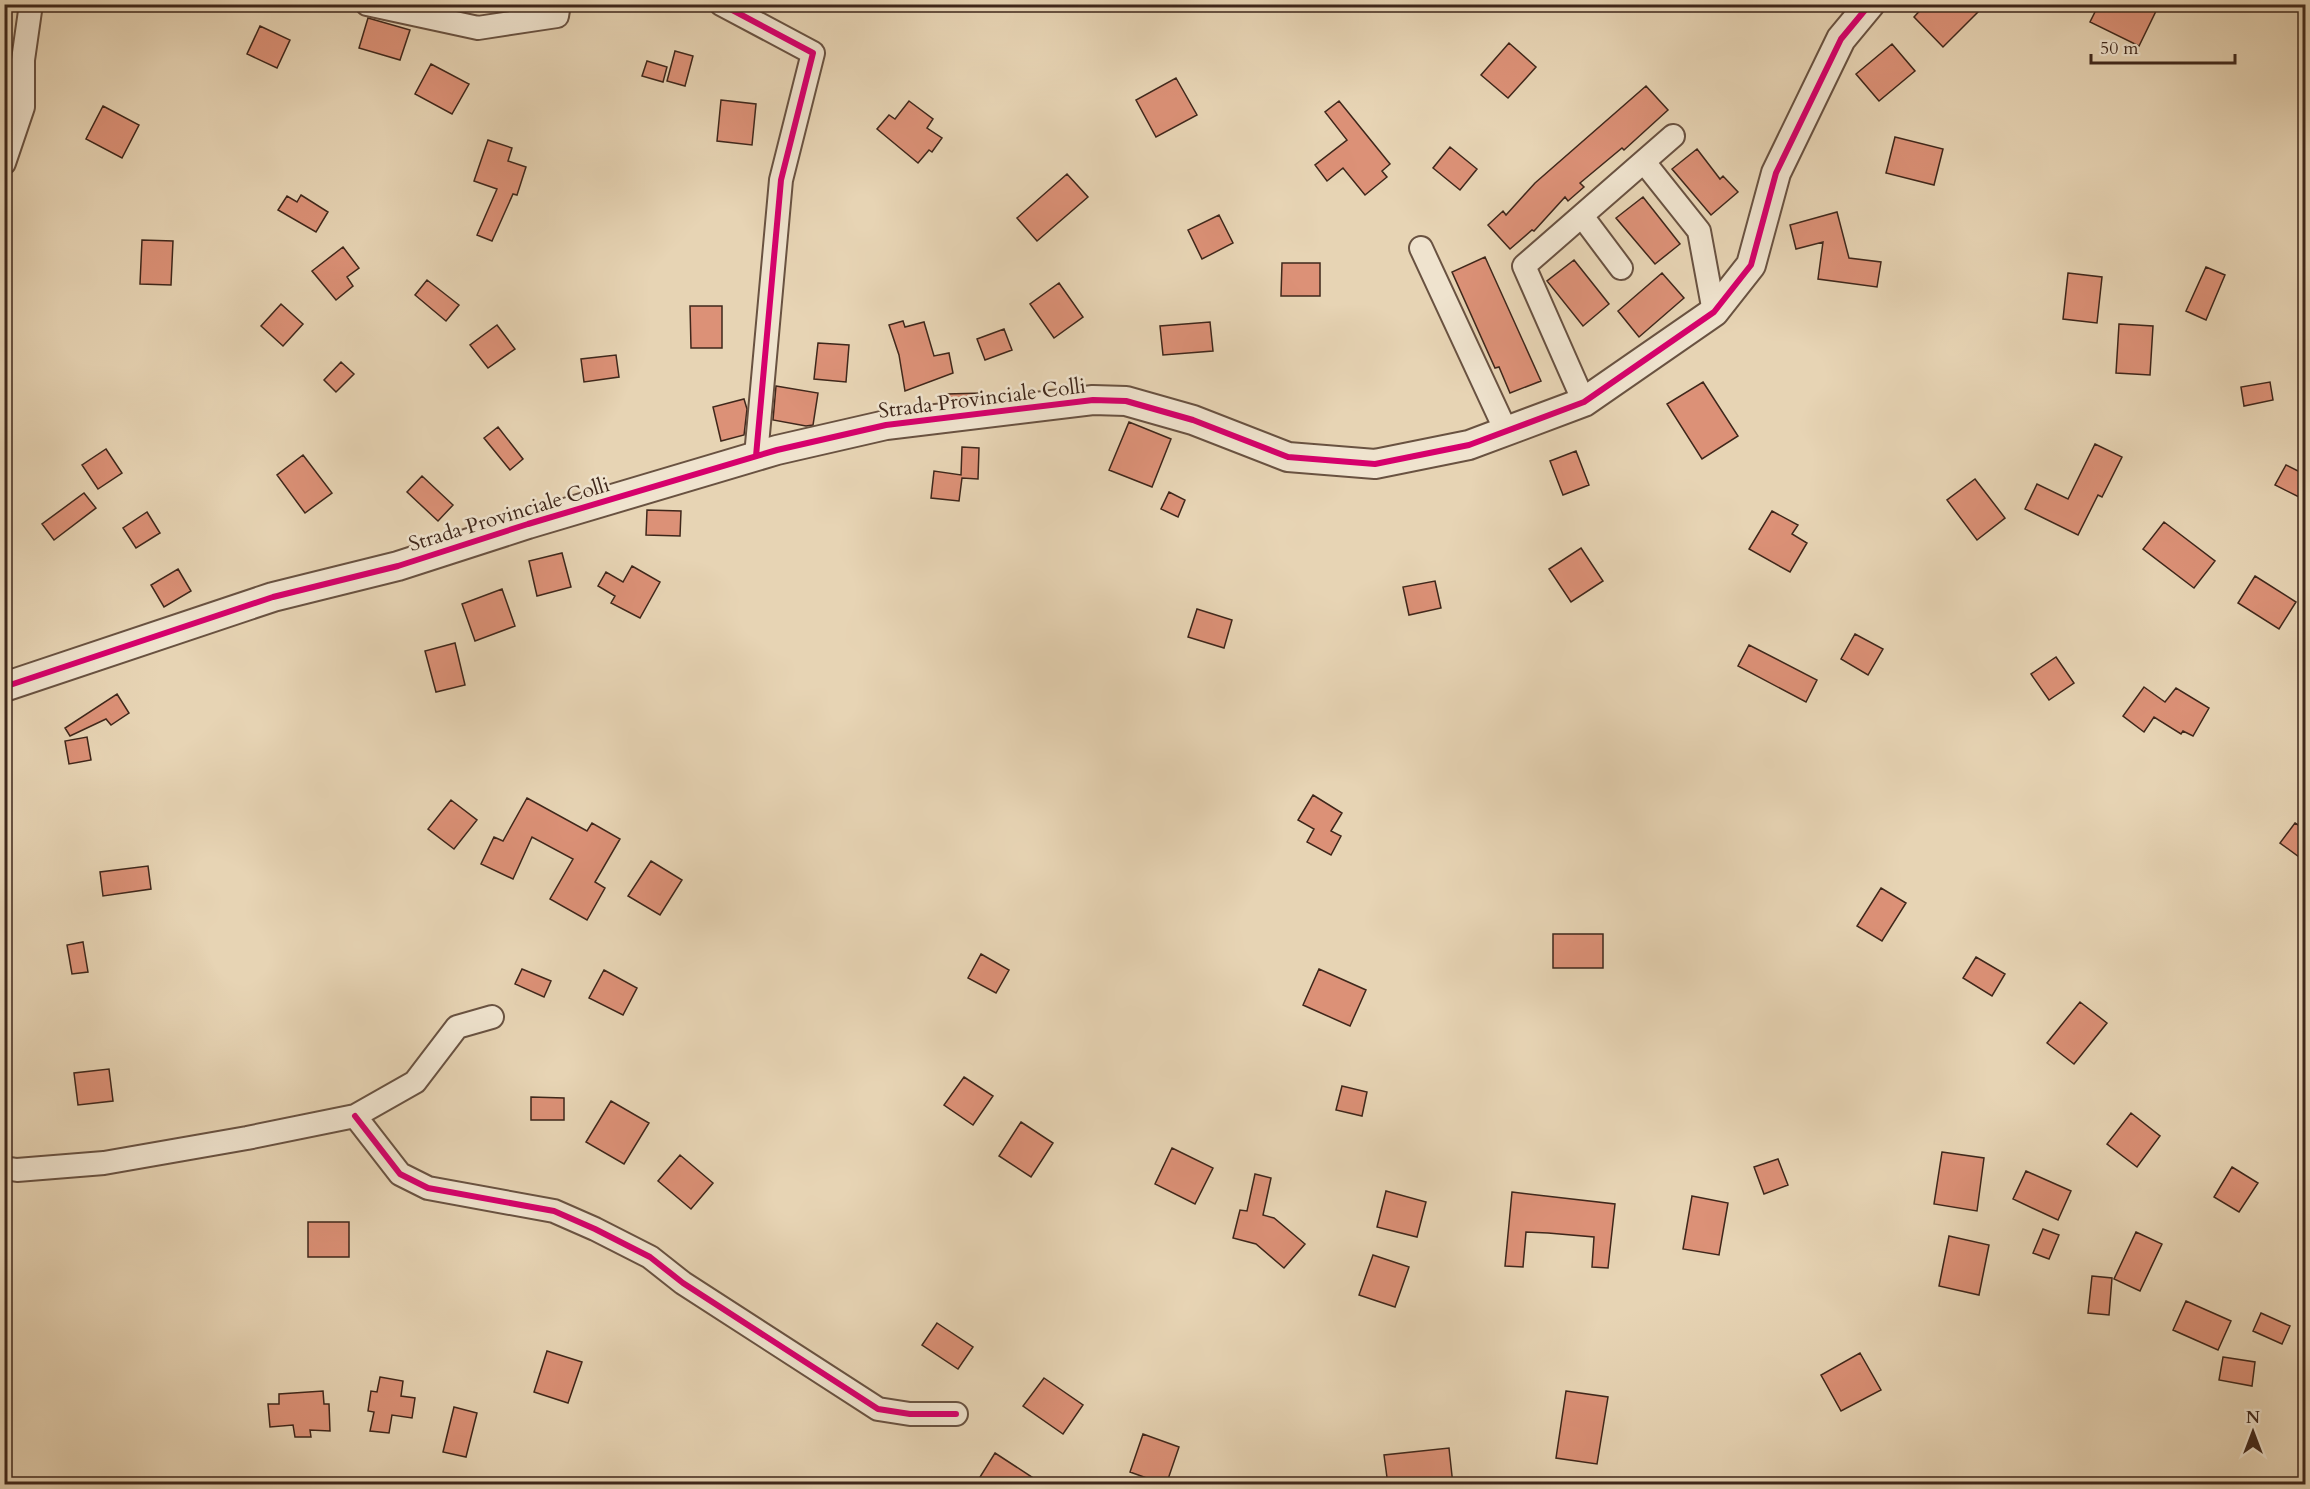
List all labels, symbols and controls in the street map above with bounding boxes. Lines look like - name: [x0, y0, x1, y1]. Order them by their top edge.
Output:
- scale bar: [2091, 27, 2235, 65]
- text: 50 m: [2100, 36, 2139, 61]
- street label: Strada Provinciale Colli: [877, 371, 1088, 426]
- street label: Strada Provinciale Colli: [405, 470, 613, 559]
- north arrow: [2223, 1402, 2283, 1462]
- text: N: [2246, 1407, 2260, 1429]

